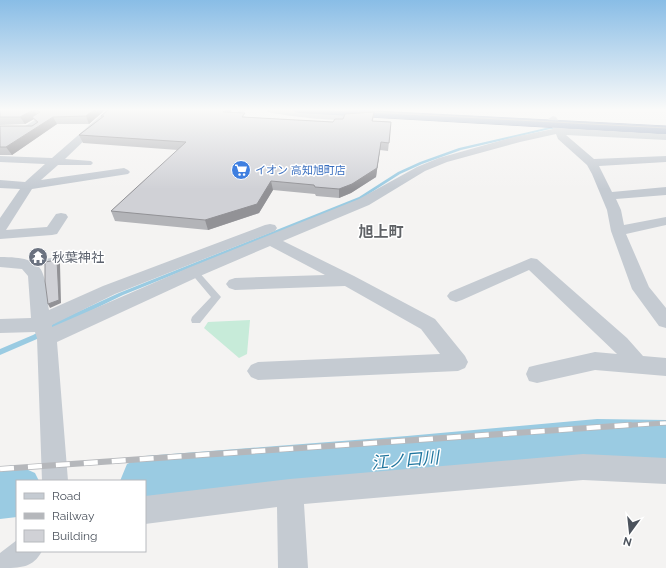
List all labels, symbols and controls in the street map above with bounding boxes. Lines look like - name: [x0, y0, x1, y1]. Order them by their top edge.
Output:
- supermarket icon: イオン 高知旭町店: [230, 159, 252, 181]
- place label: イオン 高知旭町店: [255, 164, 346, 177]
- district label: 旭上町: [358, 223, 404, 241]
- temple icon: 秋葉神社: [27, 246, 49, 268]
- place label: 秋葉神社: [52, 250, 104, 265]
- water label: 江ノ口川: [370, 447, 442, 473]
- legend: [16, 480, 146, 552]
- text: Road: [52, 489, 81, 503]
- text: Railway: [52, 509, 95, 523]
- north arrow: [610, 512, 650, 552]
- text: Building: [52, 529, 98, 543]
- text: N: [622, 534, 633, 549]

